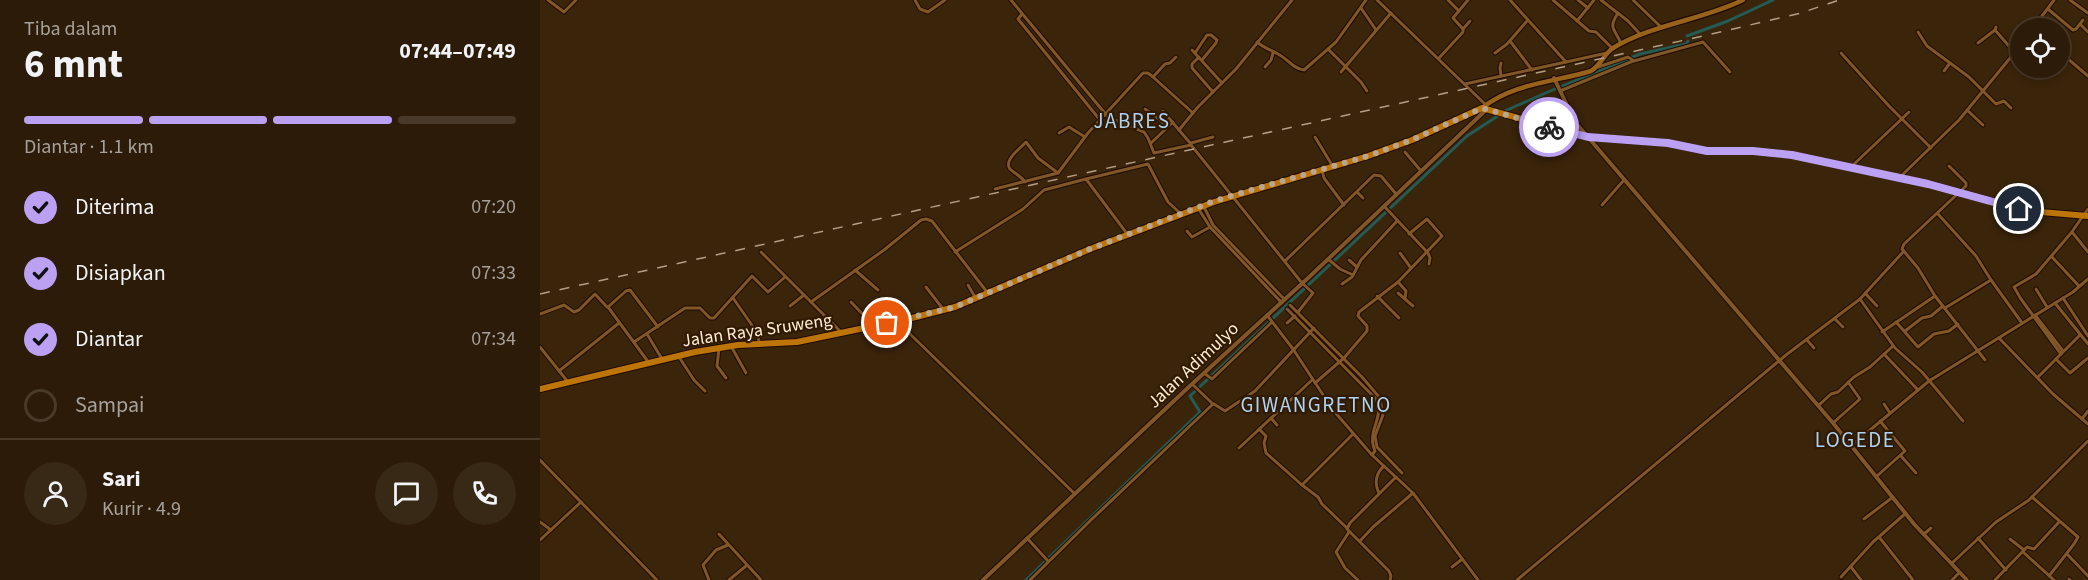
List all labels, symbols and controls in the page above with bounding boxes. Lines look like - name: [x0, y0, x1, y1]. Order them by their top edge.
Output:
- text: Tiba dalam: [24, 15, 117, 43]
- map controls: [2010, 18, 2070, 78]
- button: locate: [2010, 18, 2070, 78]
- text: 07:44–07:49: [399, 35, 516, 67]
- text: 6 mnt: [24, 37, 123, 93]
- courier: [1519, 97, 1579, 157]
- district label: JABRES: [1093, 106, 1171, 136]
- icon: bike: [1533, 111, 1566, 144]
- text: Diantar · 1.1 km: [24, 133, 154, 161]
- pin: [1993, 183, 2044, 234]
- icon: check: [24, 191, 57, 224]
- text: Diterima: [75, 191, 154, 223]
- icon: home: [2002, 192, 2035, 225]
- text: 07:20: [471, 193, 516, 221]
- icon: check: [24, 257, 57, 290]
- text: Disiapkan: [75, 257, 166, 289]
- text: 07:33: [471, 259, 516, 287]
- pin: [861, 297, 912, 348]
- icon: bag: [870, 306, 903, 339]
- street label: Jalan Raya Sruweng: [680, 308, 834, 353]
- street label: Jalan Adimulyo: [1142, 317, 1244, 414]
- icon: check: [24, 323, 57, 356]
- text: Diantar: [75, 323, 143, 355]
- text: 07:34: [471, 325, 516, 353]
- text: Sampai: [75, 389, 144, 421]
- district label: GIWANGRETNO: [1240, 390, 1392, 420]
- district label: LOGEDE: [1815, 425, 1895, 455]
- button: person: [24, 462, 87, 525]
- button: chat: [375, 462, 438, 525]
- button: phone: [453, 462, 516, 525]
- text: Sari: [102, 463, 141, 495]
- text: Kurir · 4.9: [102, 495, 181, 523]

